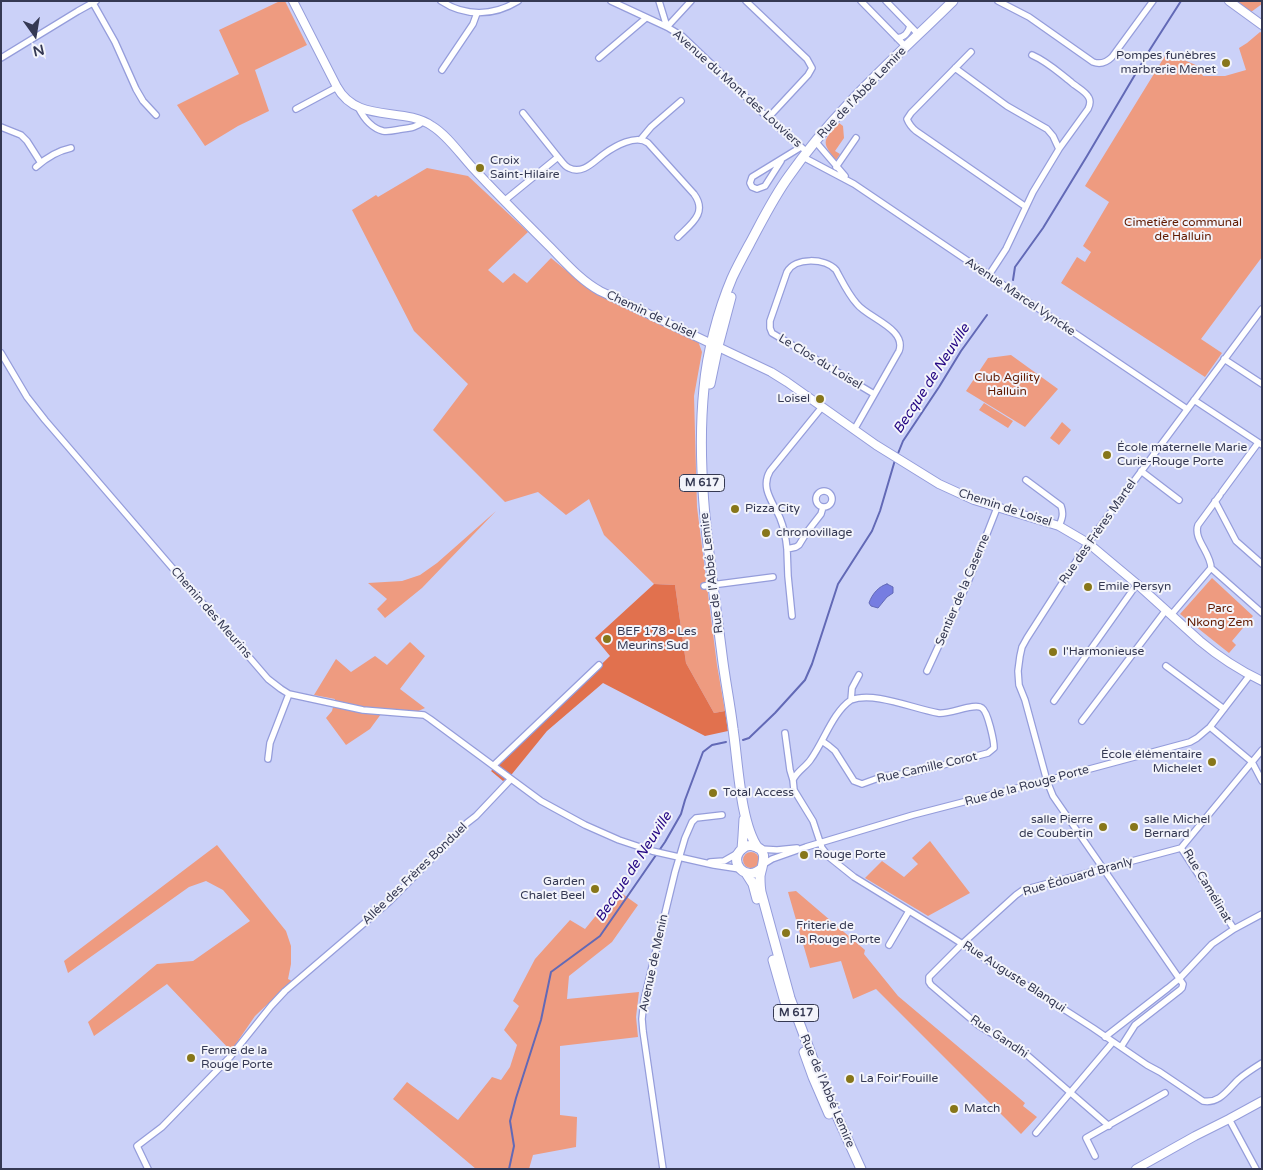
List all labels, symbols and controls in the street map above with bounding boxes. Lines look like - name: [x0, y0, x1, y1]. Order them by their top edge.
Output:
- north arrow: [10, 10, 60, 60]
- street label: Avenue du Mont des Louviers: [669, 27, 805, 151]
- text: N: [31, 41, 46, 60]
- street label: Rue de l'Abbé Lemire: [815, 44, 909, 142]
- place label: Pompes funèbres marbrerie Menet: [1116, 49, 1216, 77]
- marker: Pompes funèbres marbrerie Menet: [1220, 57, 1232, 69]
- place label: Croix Saint-Hilaire: [490, 154, 560, 182]
- marker: Croix Saint-Hilaire: [474, 162, 486, 174]
- park label: Cimetière communal de Halluin: [1124, 216, 1242, 244]
- street label: Avenue Marcel Vyncke: [962, 255, 1078, 339]
- street label: Chemin de Loisel: [604, 288, 698, 342]
- water label: Becque de Neuville: [890, 321, 974, 437]
- street label: Le Clos du Loisel: [776, 331, 864, 393]
- park label: Club Agility Halluin: [974, 371, 1040, 399]
- place label: Loisel: [777, 392, 810, 406]
- marker: Loisel: [814, 393, 826, 405]
- place label: École maternelle Marie Curie-Rouge Porte: [1117, 441, 1247, 469]
- marker: École maternelle Marie Curie-Rouge Porte: [1101, 449, 1113, 461]
- road number: M 617: [680, 474, 724, 492]
- street label: Rue des Frères Martel: [1056, 477, 1140, 587]
- street label: Chemin de Loisel: [957, 486, 1053, 530]
- place label: Pizza City: [745, 502, 800, 516]
- marker: Pizza City: [729, 503, 741, 515]
- street label: Rue de l'Abbé Lemire: [697, 512, 727, 634]
- place label: chronovillage: [776, 526, 852, 540]
- marker: chronovillage: [760, 527, 772, 539]
- street label: Sentier de la Caserne: [933, 532, 993, 648]
- street label: Chemin des Meurins: [167, 564, 255, 662]
- place label: Emile Persyn: [1098, 580, 1171, 594]
- marker: Emile Persyn: [1082, 581, 1094, 593]
- park label: Parc Nkong Zem: [1187, 602, 1253, 630]
- place label: BEF 178 - Les Meurins Sud: [617, 625, 697, 653]
- marker: BEF 178 - Les Meurins Sud: [601, 633, 613, 645]
- place label: l'Harmonieuse: [1063, 645, 1144, 659]
- marker: l'Harmonieuse: [1047, 646, 1059, 658]
- place label: École élémentaire Michelet: [1101, 748, 1202, 776]
- street label: Rue Camille Corot: [875, 749, 979, 787]
- marker: École élémentaire Michelet: [1206, 756, 1218, 768]
- street label: Rue de la Rouge Porte: [963, 763, 1091, 809]
- place label: Total Access: [723, 786, 794, 800]
- marker: Total Access: [707, 787, 719, 799]
- water label: Becque de Neuville: [592, 809, 676, 925]
- place label: salle Pierre de Coubertin: [1019, 813, 1093, 841]
- place label: salle Michel Bernard: [1144, 813, 1210, 841]
- street label: Allée des Frères Bonduel: [359, 820, 471, 928]
- marker: salle Pierre de Coubertin: [1097, 821, 1109, 833]
- marker: salle Michel Bernard: [1128, 821, 1140, 833]
- street label: Rue Camélinat: [1179, 847, 1235, 925]
- place label: Rouge Porte: [814, 848, 886, 862]
- marker: Rouge Porte: [798, 849, 810, 861]
- street label: Rue Édouard Branly: [1021, 854, 1135, 900]
- place label: Garden Chalet Beel: [520, 875, 585, 903]
- marker: Garden Chalet Beel: [589, 883, 601, 895]
- street label: Avenue de Menin: [637, 913, 671, 1013]
- place label: Friterie de la Rouge Porte: [796, 919, 881, 947]
- marker: Friterie de la Rouge Porte: [780, 927, 792, 939]
- street label: Rue Auguste Blanqui: [960, 938, 1068, 1016]
- road number: M 617: [774, 1004, 818, 1021]
- street label: Rue Gandhi: [967, 1012, 1031, 1062]
- street label: Rue de l'Abbé Lemire: [797, 1032, 857, 1150]
- place label: Ferme de la Rouge Porte: [201, 1044, 273, 1072]
- marker: Ferme de la Rouge Porte: [185, 1052, 197, 1064]
- place label: La Foir'Fouille: [860, 1072, 938, 1086]
- marker: La Foir'Fouille: [844, 1073, 856, 1085]
- place label: Match: [964, 1102, 1000, 1116]
- marker: Match: [948, 1103, 960, 1115]

